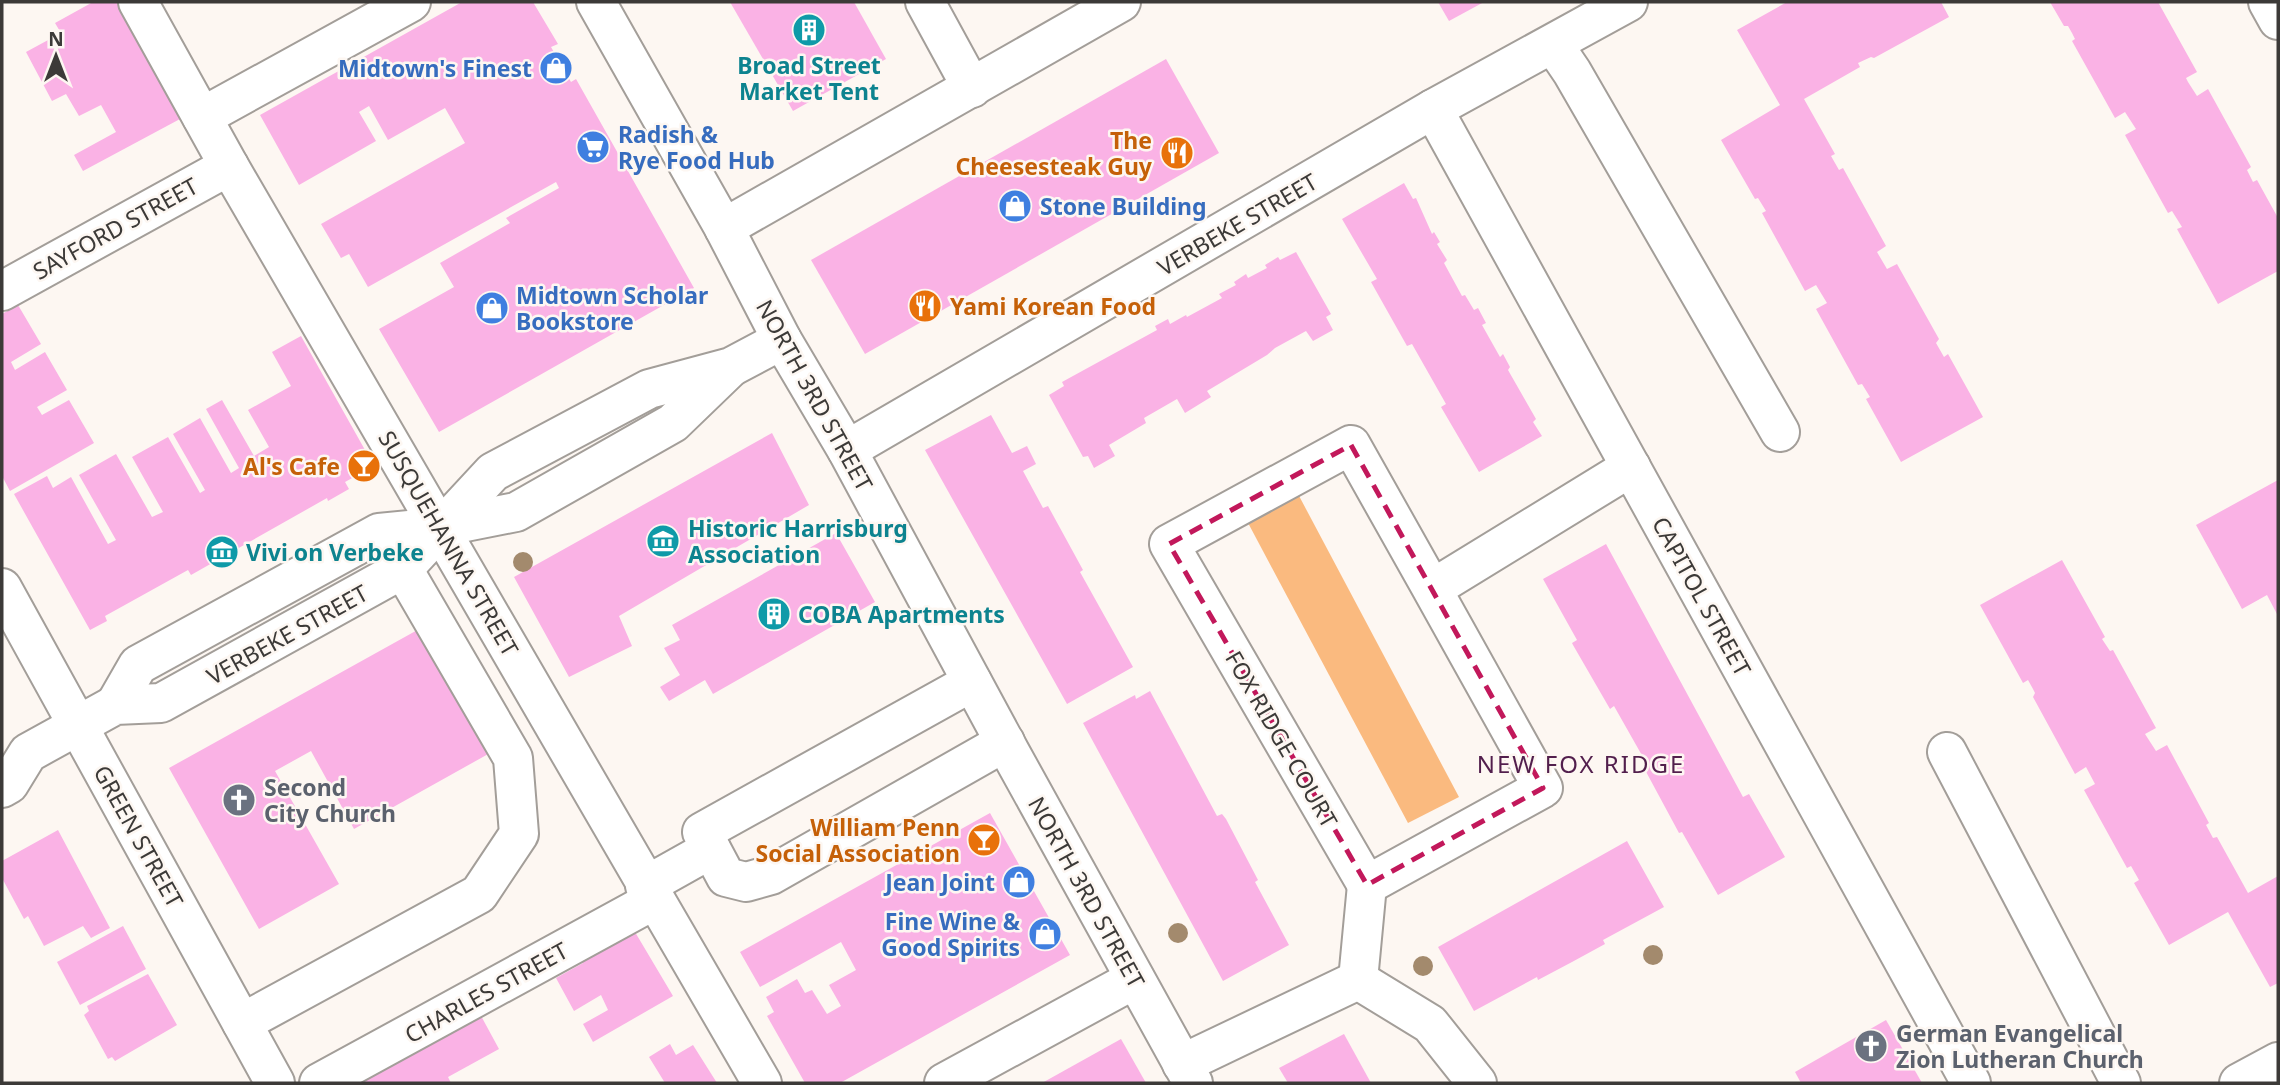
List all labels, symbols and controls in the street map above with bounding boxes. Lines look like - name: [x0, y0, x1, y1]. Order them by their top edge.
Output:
- building icon: Broad Street Market Tent: [790, 11, 828, 49]
- north arrow: [21, 21, 91, 91]
- text: N: [48, 26, 64, 52]
- shop icon: Midtown's Finest: [537, 49, 575, 87]
- place label: Broad Street Market Tent: [737, 49, 881, 107]
- place label: Midtown's Finest: [338, 52, 532, 84]
- place label: Radish & Rye Food Hub: [618, 118, 775, 176]
- place label: The Cheesesteak Guy: [956, 124, 1153, 182]
- supermarket icon: Radish & Rye Food Hub: [574, 128, 612, 166]
- restaurant icon: The Cheesesteak Guy: [1158, 134, 1196, 172]
- street label: VERBEKE STREET: [1151, 165, 1323, 283]
- street label: SAYFORD STREET: [27, 169, 203, 287]
- shop icon: Stone Building: [996, 187, 1034, 225]
- place label: Stone Building: [1040, 190, 1207, 222]
- place label: Midtown Scholar Bookstore: [516, 279, 708, 337]
- restaurant icon: Yami Korean Food: [906, 287, 944, 325]
- shop icon: Midtown Scholar Bookstore: [473, 289, 511, 327]
- place label: Yami Korean Food: [950, 290, 1156, 322]
- street label: NORTH 3RD STREET: [749, 294, 881, 496]
- street label: SUSQUEHANNA STREET: [371, 425, 527, 662]
- bar icon: Al's Cafe: [345, 447, 383, 485]
- place label: Al's Cafe: [243, 450, 340, 482]
- street label: CAPITOL STREET: [1645, 511, 1759, 681]
- place label: Historic Harrisburg Association: [688, 512, 908, 570]
- museum icon: Historic Harrisburg Association: [644, 522, 682, 560]
- museum icon: Vivi on Verbeke: [203, 533, 241, 571]
- place label: Vivi on Verbeke: [246, 536, 424, 568]
- street label: VERBEKE STREET: [201, 576, 374, 692]
- building icon: COBA Apartments: [755, 595, 793, 633]
- place label: COBA Apartments: [798, 598, 1005, 630]
- street label: FOX RIDGE COURT: [1218, 645, 1346, 833]
- district label: NEW FOX RIDGE: [1477, 747, 1685, 780]
- street label: GREEN STREET: [87, 759, 191, 913]
- place label: Second City Church: [264, 771, 396, 829]
- church icon: Second City Church: [220, 781, 258, 819]
- street label: NORTH 3RD STREET: [1021, 791, 1153, 993]
- place label: William Penn Social Association: [756, 811, 960, 869]
- bar icon: William Penn Social Association: [965, 821, 1003, 859]
- shop icon: Jean Joint: [1000, 863, 1038, 901]
- place label: Jean Joint: [883, 866, 995, 898]
- place label: Fine Wine & Good Spirits: [881, 905, 1021, 963]
- shop icon: Fine Wine & Good Spirits: [1026, 915, 1064, 953]
- street label: CHARLES STREET: [399, 934, 574, 1050]
- place label: German Evangelical Zion Lutheran Church: [1896, 1017, 2144, 1075]
- church icon: German Evangelical Zion Lutheran Church: [1852, 1027, 1890, 1065]

